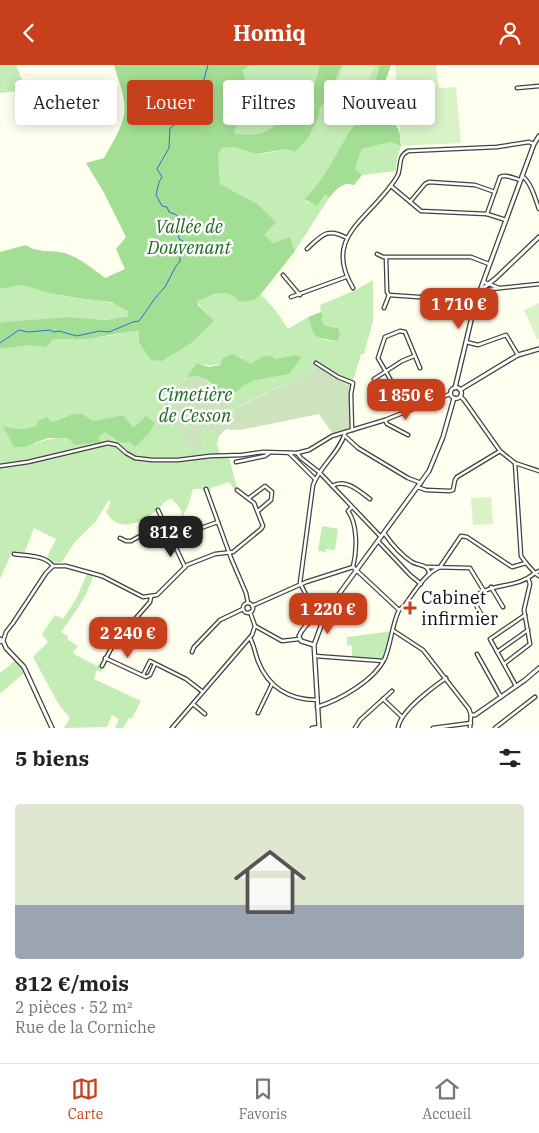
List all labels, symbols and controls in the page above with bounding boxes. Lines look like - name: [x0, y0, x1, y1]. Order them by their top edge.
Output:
- text: Homiq: [233, 18, 306, 47]
- icon: back: [15, 19, 43, 47]
- icon: person: [496, 19, 524, 47]
- chip: Acheter: [15, 80, 117, 125]
- chip: Louer: [127, 80, 213, 125]
- chip: Filtres: [223, 80, 314, 125]
- chip: Nouveau: [324, 80, 435, 125]
- park label: Vallée de Douvenant: [146, 215, 231, 259]
- pin: 1 710 €: [413, 287, 505, 330]
- text: 1 710 €: [431, 294, 487, 314]
- pin: 1 850 €: [360, 379, 452, 421]
- park label: Cimetière de Cesson: [158, 383, 232, 427]
- text: 1 850 €: [378, 385, 434, 405]
- pin: 812 €: [136, 515, 206, 558]
- text: 812 €: [150, 522, 192, 542]
- place label: Cabinet infirmier: [421, 586, 498, 630]
- pin: 1 220 €: [282, 593, 374, 635]
- text: 1 220 €: [300, 599, 356, 619]
- marker: Cabinet infirmier: [403, 601, 417, 615]
- pin: 2 240 €: [82, 617, 174, 659]
- text: 2 240 €: [100, 623, 156, 643]
- text: 5 biens: [15, 744, 89, 772]
- icon: filters: [496, 744, 524, 772]
- icon: home: [225, 837, 315, 927]
- text: 812 €/mois: [15, 969, 129, 997]
- text: 2 pièces · 52 m²: [15, 997, 133, 1017]
- text: Rue de la Corniche: [15, 1017, 156, 1037]
- tab: Carte: [68, 1075, 103, 1123]
- tab: Favoris: [239, 1075, 287, 1123]
- tab: Accueil: [423, 1075, 471, 1123]

